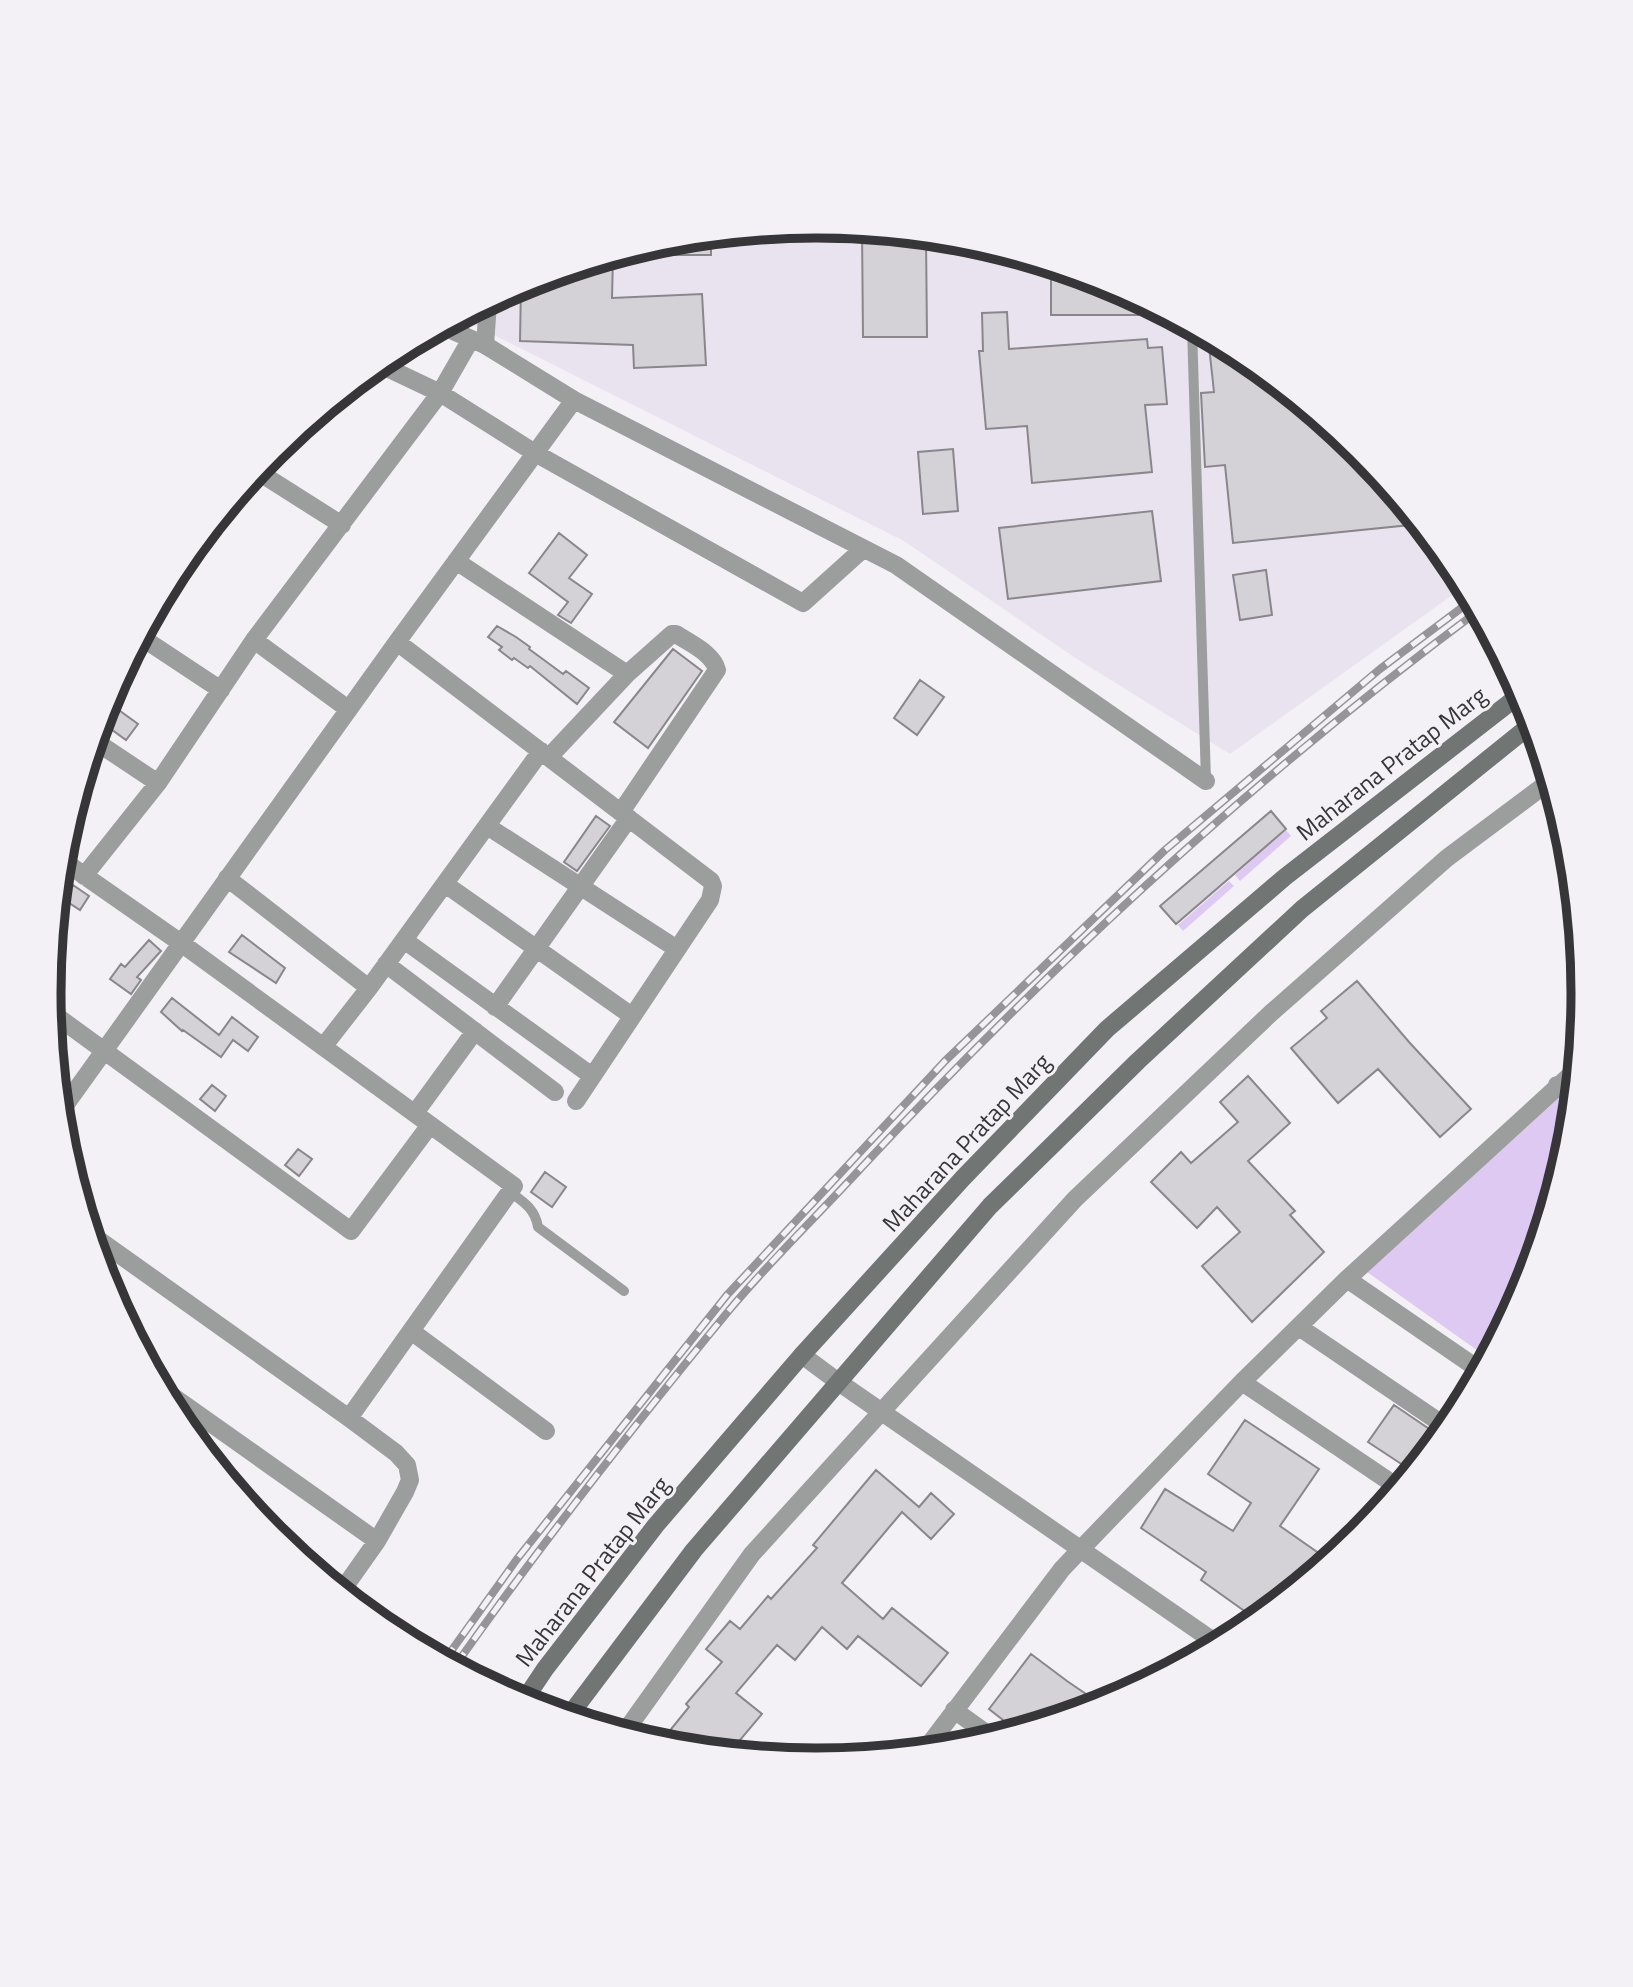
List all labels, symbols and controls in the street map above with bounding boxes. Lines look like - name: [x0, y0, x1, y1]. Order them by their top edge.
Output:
- street label: Maharana Pratap Marg: [1288, 677, 1494, 849]
- street label: Maharana Pratap Marg: [873, 1044, 1059, 1240]
- street label: Maharana Pratap Marg: [506, 1468, 678, 1674]

